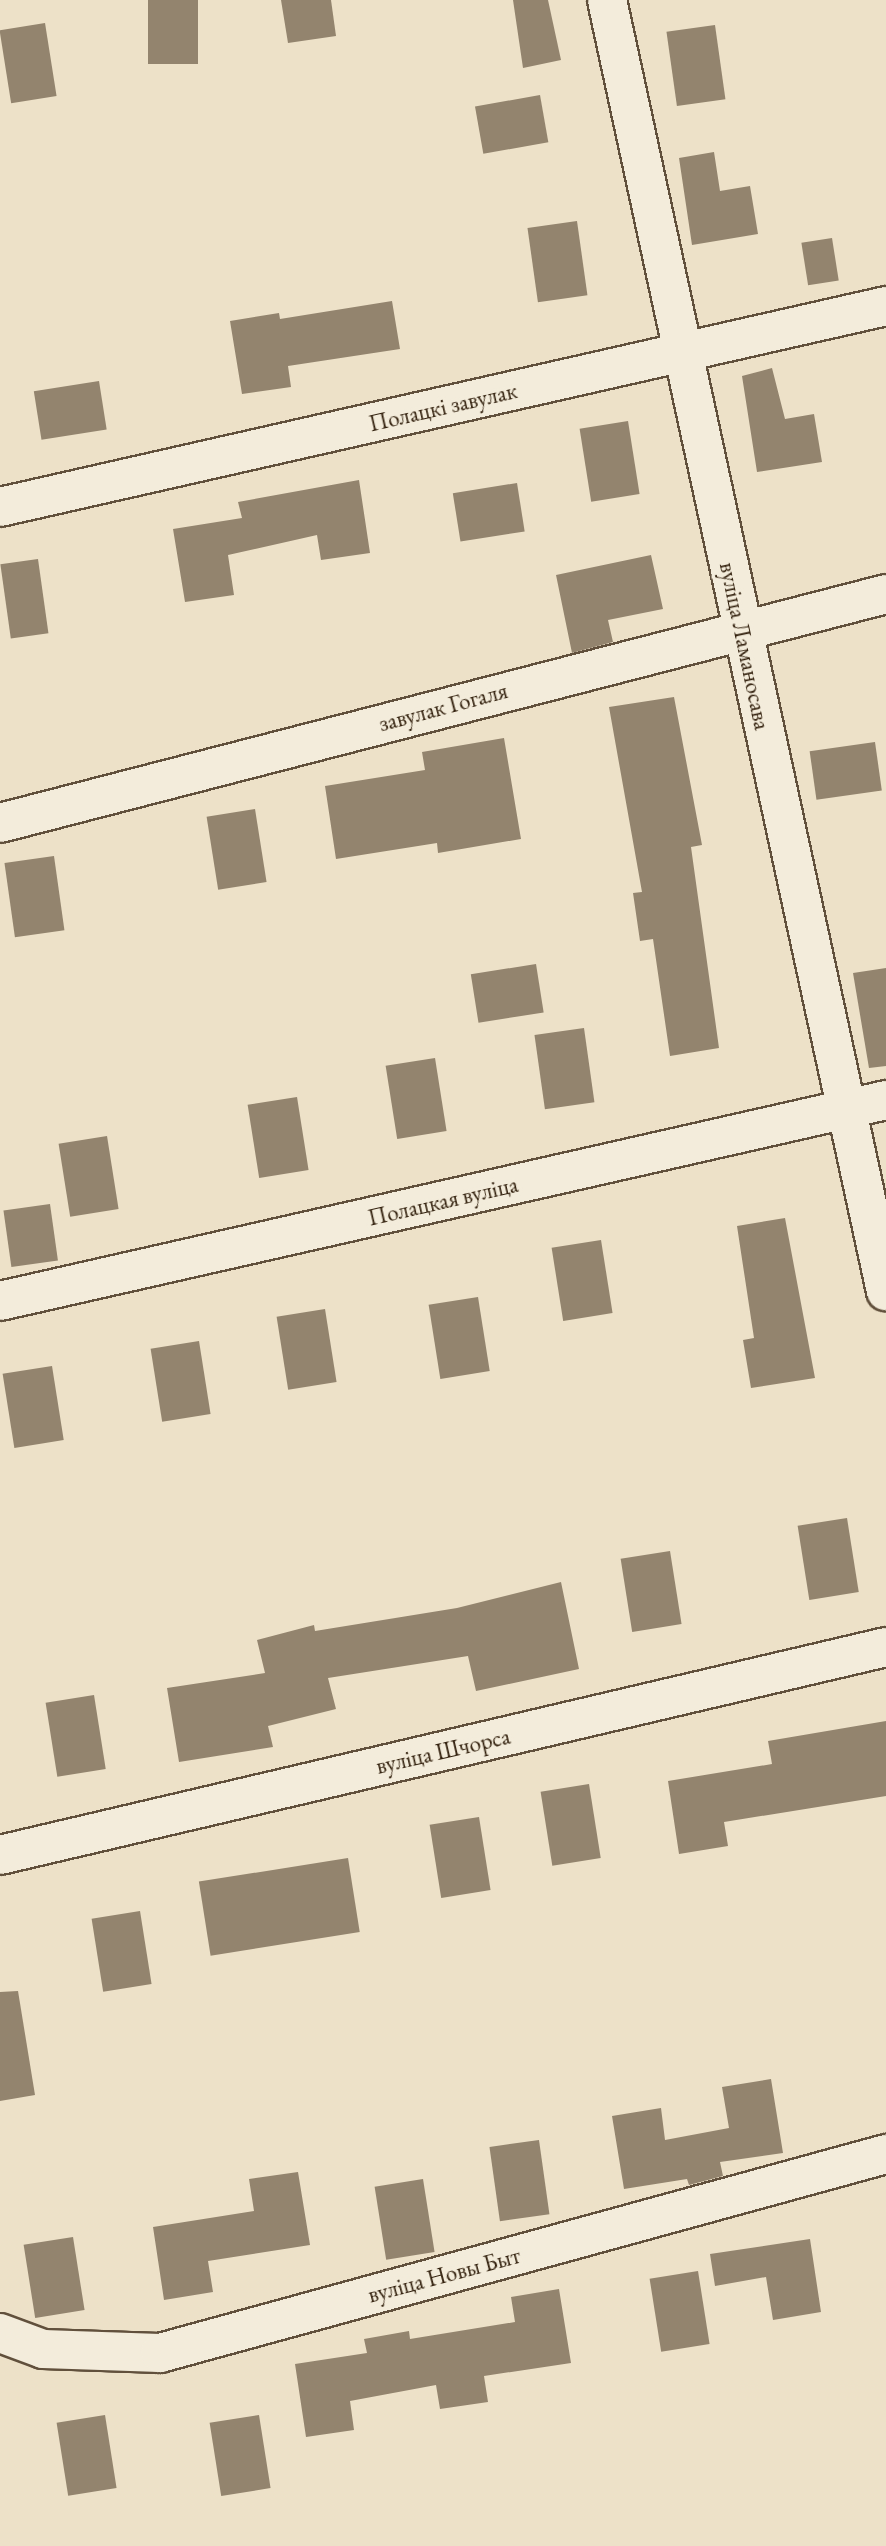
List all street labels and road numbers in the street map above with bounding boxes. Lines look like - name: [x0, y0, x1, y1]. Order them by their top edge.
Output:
- street label: Полацкі завулак: [366, 377, 520, 437]
- street label: вуліца Ламаносава: [714, 560, 776, 732]
- street label: завулак Гогаля: [375, 677, 511, 737]
- street label: Полацкая вуліца: [365, 1170, 521, 1232]
- street label: вуліца Шчорса: [373, 1722, 513, 1780]
- street label: вуліца Новы Быт: [365, 2241, 523, 2309]

